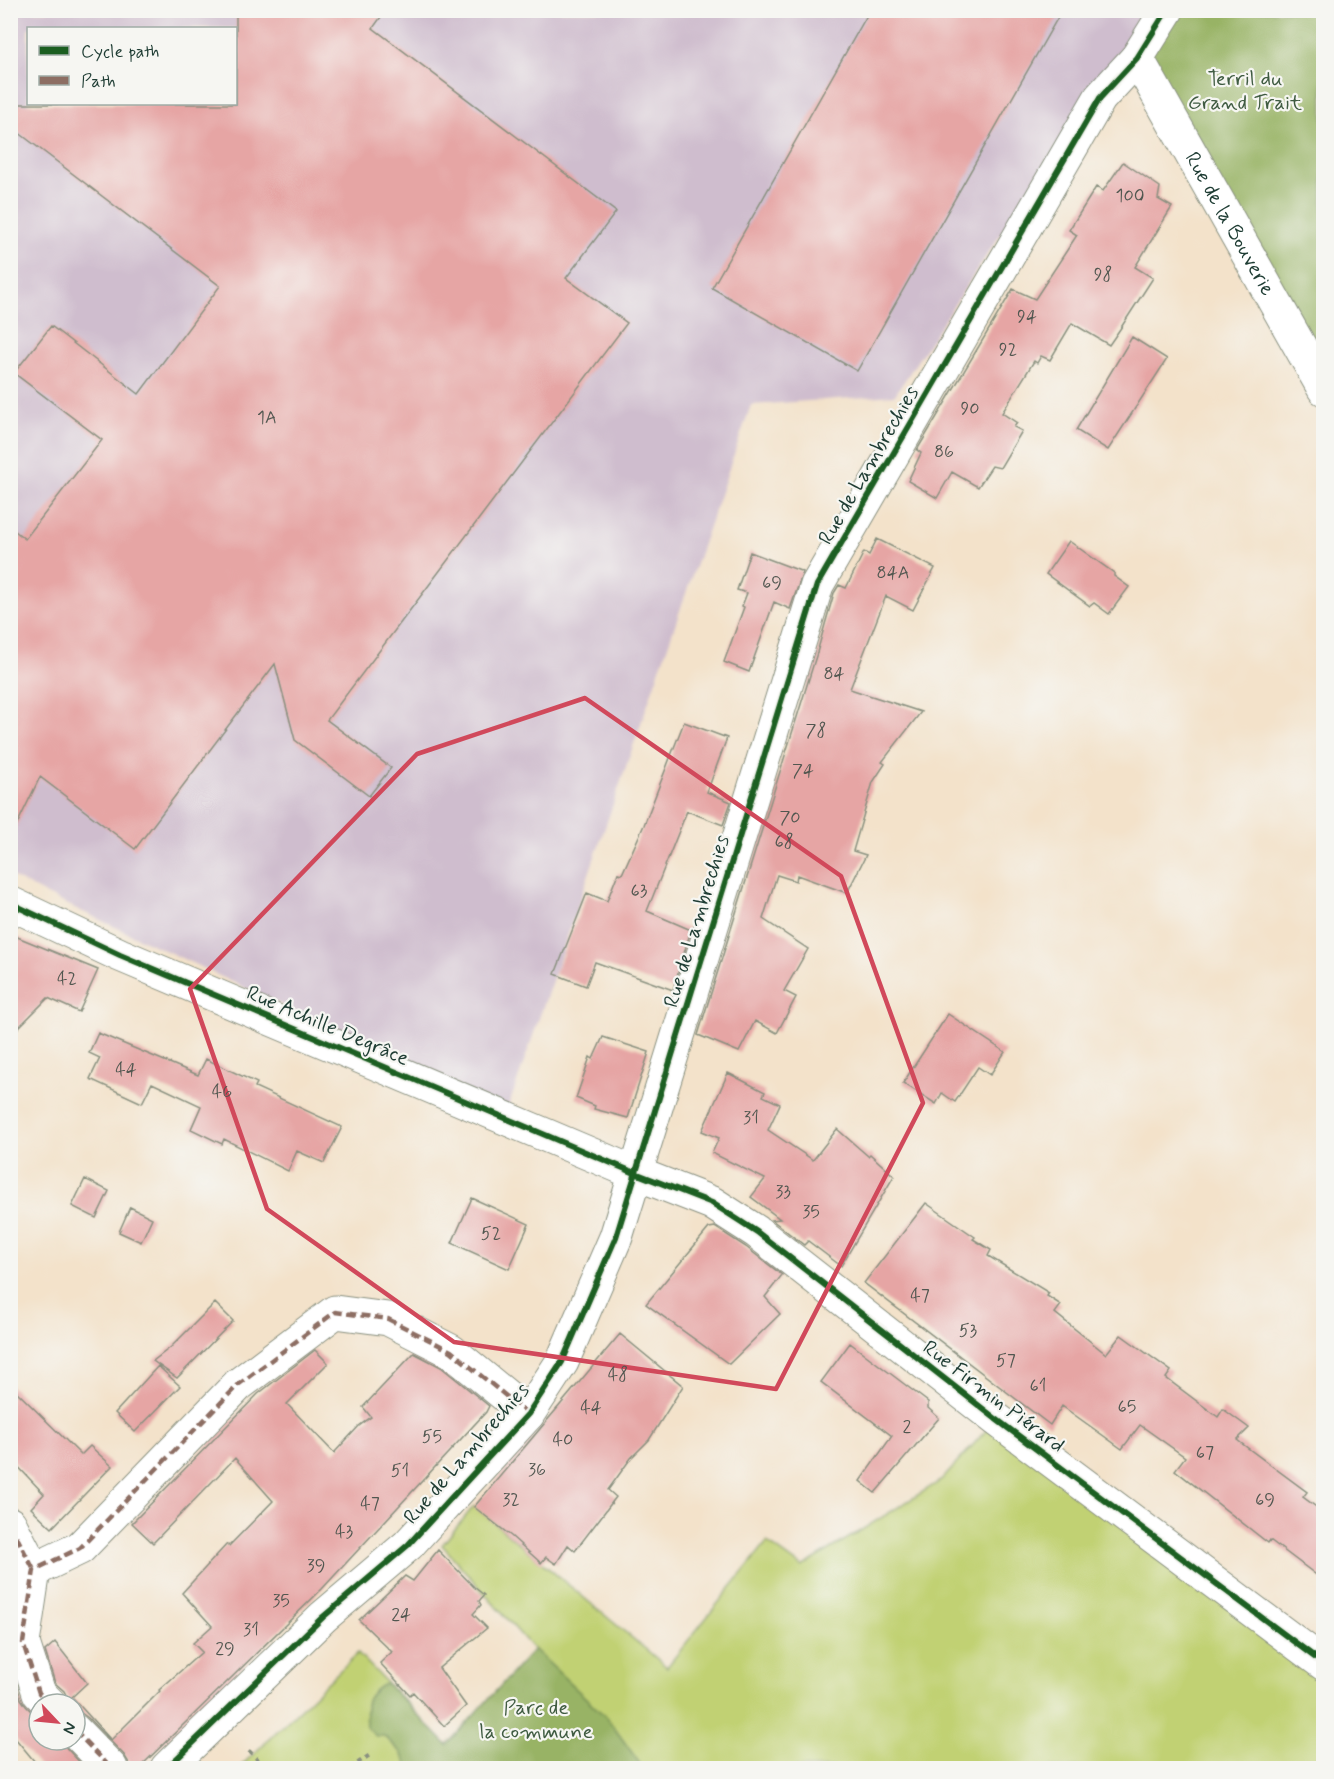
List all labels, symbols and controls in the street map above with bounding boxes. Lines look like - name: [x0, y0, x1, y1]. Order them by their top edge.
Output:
- legend: [27, 27, 237, 105]
- text: Cycle path: [81, 40, 159, 64]
- park label: Terril du Grand Trait: [1188, 65, 1303, 117]
- text: Path: [81, 70, 116, 94]
- street label: Rue de la Bouverie: [1178, 147, 1281, 301]
- house number: 100: [1115, 184, 1145, 208]
- house number: 98: [1094, 263, 1112, 287]
- house number: 94: [1017, 305, 1037, 329]
- house number: 92: [999, 338, 1017, 362]
- street label: Rue de Lambrechies: [812, 381, 926, 550]
- house number: 90: [960, 397, 980, 421]
- house number: 1A: [257, 406, 277, 430]
- house number: 86: [934, 440, 954, 464]
- house number: 84A: [877, 561, 909, 585]
- house number: 69: [762, 571, 782, 595]
- house number: 84: [823, 662, 845, 686]
- house number: 78: [806, 719, 826, 743]
- house number: 74: [792, 759, 814, 783]
- house number: 70: [779, 806, 801, 830]
- house number: 68: [774, 830, 794, 854]
- street label: Rue de Lambrechies: [657, 832, 737, 1011]
- house number: 63: [631, 879, 648, 903]
- house number: 42: [57, 967, 77, 991]
- street label: Rue Achille Degrâce: [242, 979, 413, 1073]
- house number: 44: [115, 1058, 137, 1082]
- house number: 46: [212, 1080, 232, 1104]
- house number: 31: [743, 1106, 759, 1130]
- house number: 33: [775, 1180, 791, 1204]
- house number: 35: [802, 1200, 820, 1224]
- house number: 52: [481, 1222, 501, 1246]
- house number: 47: [910, 1284, 930, 1308]
- house number: 53: [959, 1319, 978, 1343]
- street label: Rue Firmin Piérard: [917, 1334, 1070, 1459]
- house number: 57: [996, 1349, 1016, 1373]
- house number: 48: [608, 1363, 628, 1387]
- house number: 61: [1030, 1374, 1046, 1398]
- street label: Rue de Lambrechies: [397, 1377, 536, 1530]
- house number: 65: [1118, 1395, 1136, 1419]
- house number: 44: [580, 1396, 602, 1420]
- house number: 2: [903, 1415, 912, 1439]
- house number: 55: [422, 1425, 442, 1449]
- house number: 40: [553, 1428, 573, 1452]
- house number: 67: [1196, 1441, 1214, 1465]
- house number: 36: [528, 1458, 546, 1482]
- house number: 51: [391, 1459, 409, 1483]
- house number: 32: [502, 1488, 520, 1512]
- house number: 69: [1255, 1488, 1275, 1512]
- house number: 47: [360, 1492, 380, 1516]
- house number: 43: [335, 1520, 353, 1544]
- house number: 39: [307, 1554, 325, 1578]
- house number: 35: [272, 1589, 290, 1613]
- house number: 24: [391, 1603, 411, 1627]
- house number: 31: [243, 1618, 259, 1642]
- house number: 29: [215, 1637, 235, 1661]
- north arrow: [27, 1692, 87, 1752]
- park label: Parc de la commune: [479, 1694, 593, 1746]
- text: N: [57, 1719, 81, 1737]

